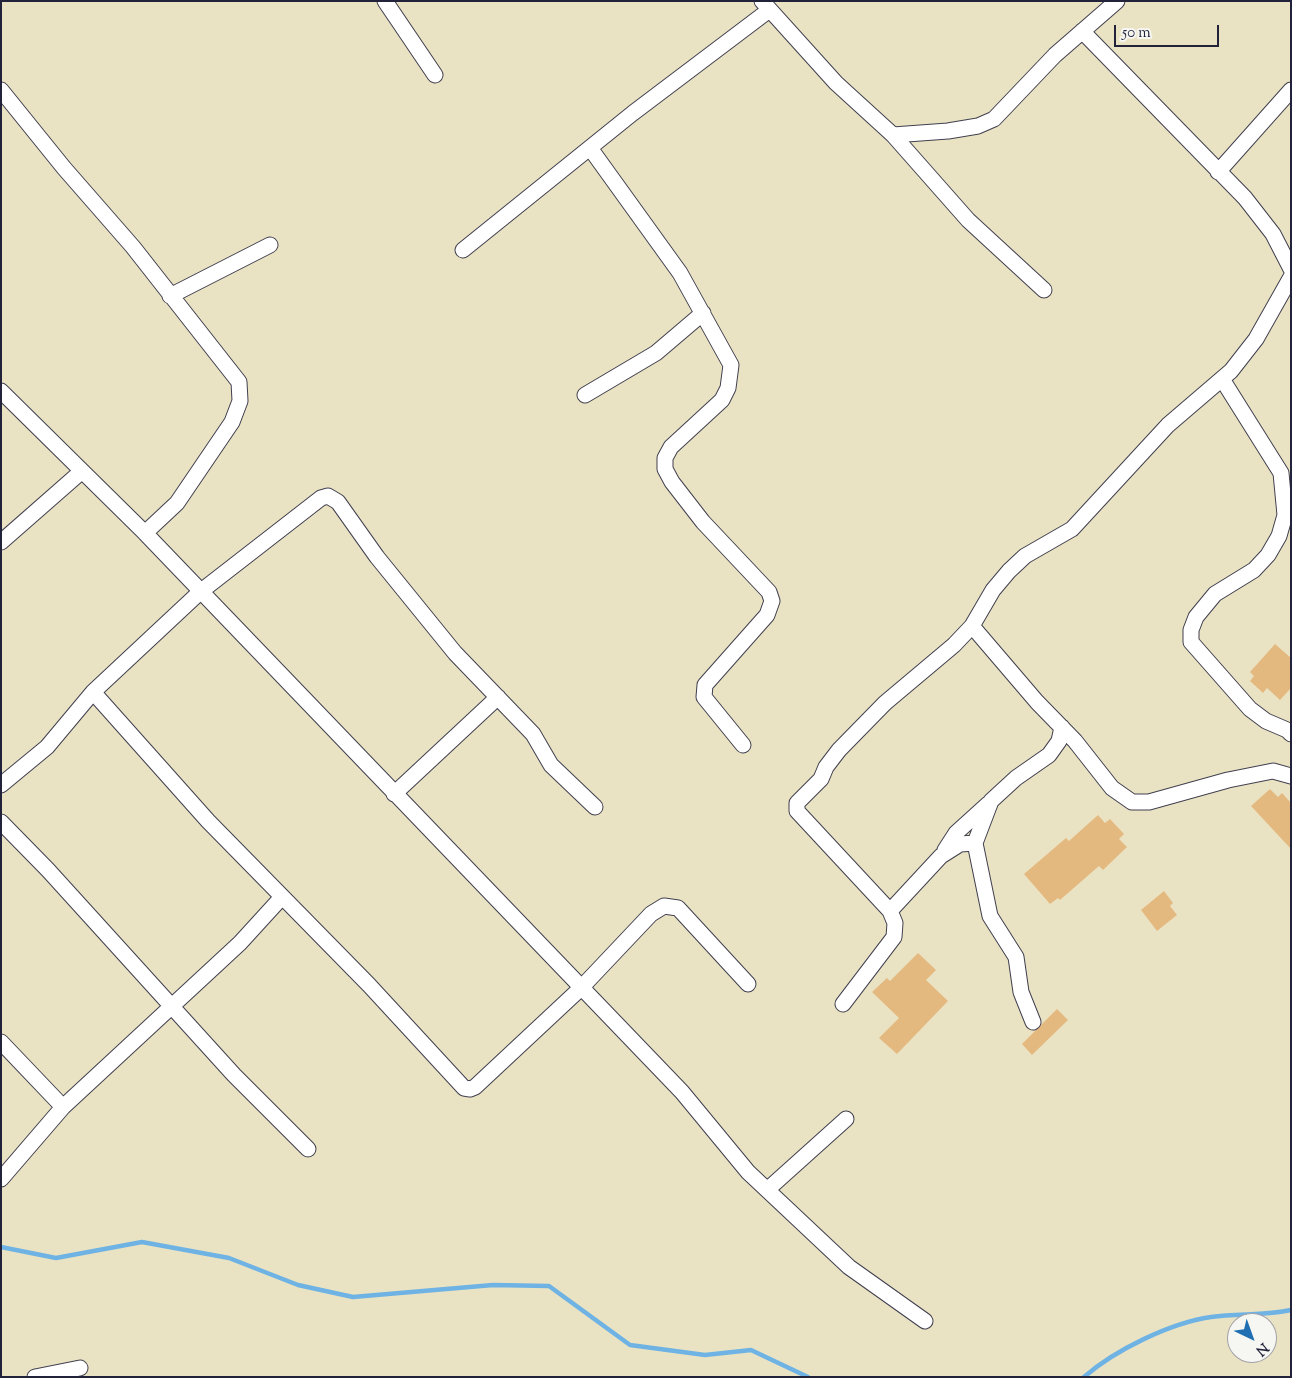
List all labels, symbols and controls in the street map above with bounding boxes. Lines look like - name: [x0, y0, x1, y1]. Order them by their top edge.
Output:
- scale bar: [1117, 15, 1222, 47]
- text: 50 m: [1122, 23, 1151, 44]
- north arrow: [1227, 1313, 1277, 1363]
- text: N: [1251, 1337, 1272, 1360]

